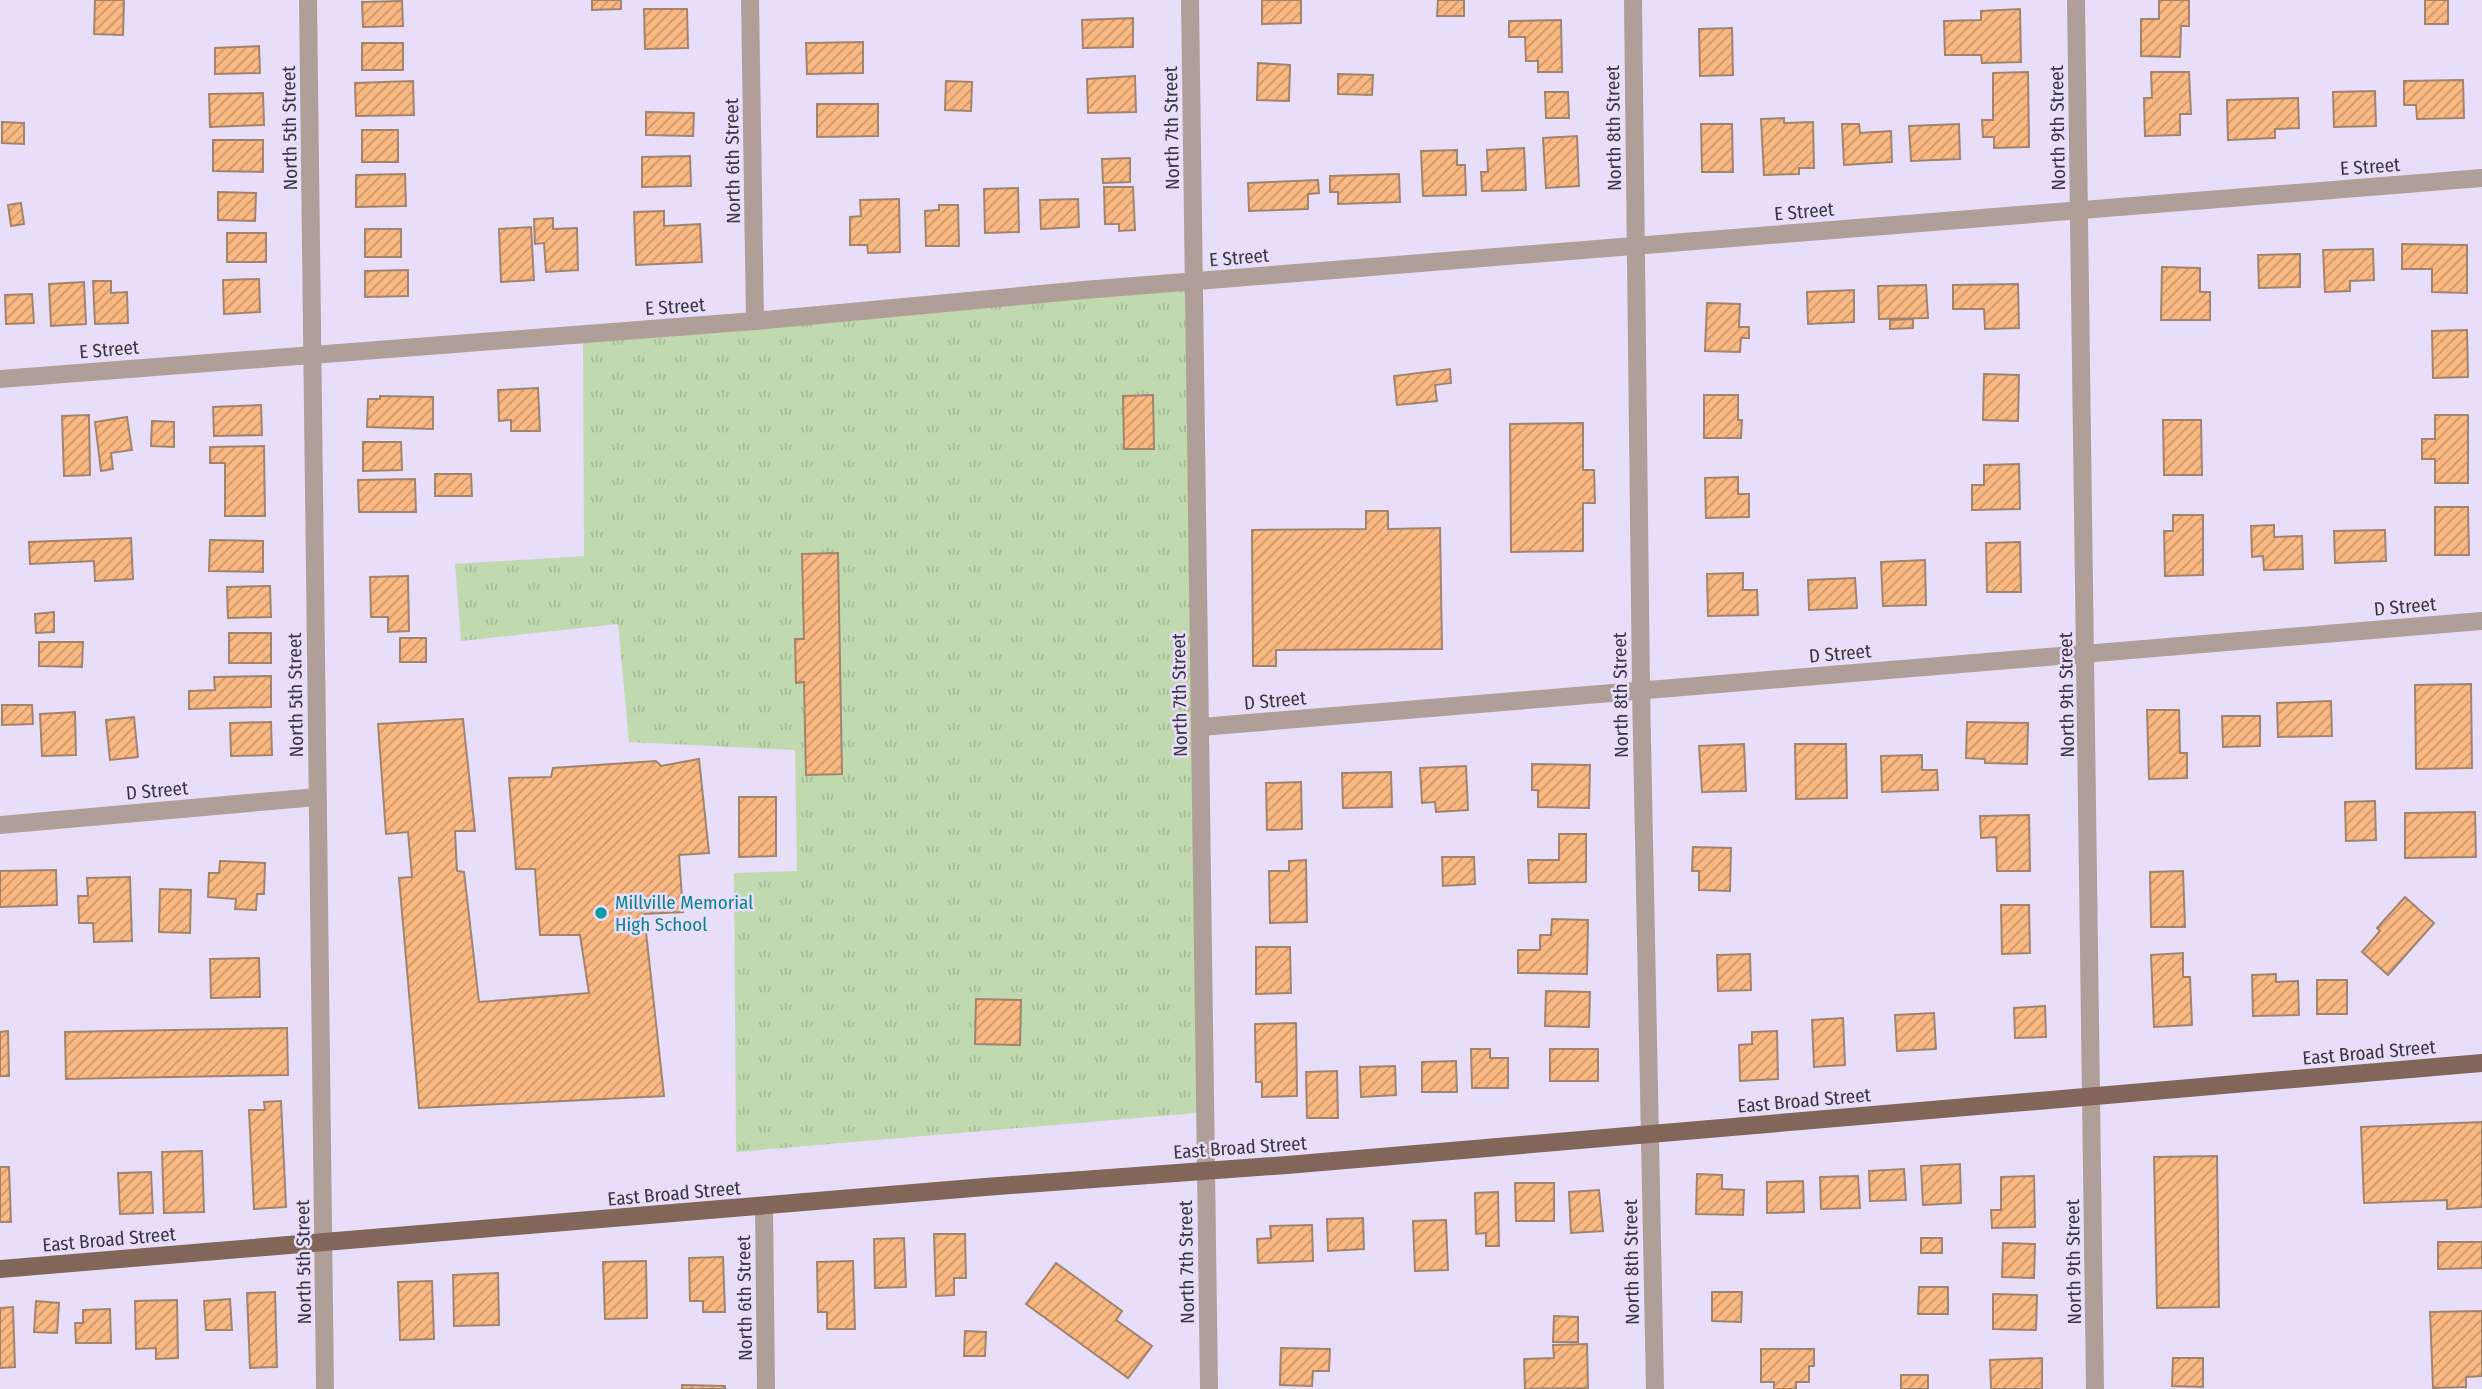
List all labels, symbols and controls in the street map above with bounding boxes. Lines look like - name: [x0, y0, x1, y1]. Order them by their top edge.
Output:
- street label: North 8th Street: [1601, 64, 1626, 191]
- street label: North 9th Street: [2045, 64, 2070, 191]
- street label: North 5th Street: [277, 65, 302, 191]
- street label: North 7th Street: [1159, 65, 1184, 190]
- street label: North 6th Street: [720, 97, 745, 224]
- street label: E Street: [2339, 153, 2402, 180]
- street label: E Street: [1773, 197, 1836, 226]
- street label: E Street: [1208, 243, 1271, 272]
- street label: E Street: [644, 293, 707, 320]
- street label: E Street: [78, 335, 141, 364]
- street label: D Street: [2373, 592, 2438, 621]
- street label: North 8th Street: [1608, 631, 1633, 758]
- street label: North 9th Street: [2054, 631, 2079, 758]
- street label: North 5th Street: [283, 632, 308, 758]
- street label: North 7th Street: [1167, 632, 1192, 757]
- street label: D Street: [1808, 639, 1873, 668]
- street label: D Street: [1243, 686, 1308, 715]
- street label: D Street: [125, 776, 190, 805]
- place label: Millville Memorial High School: [615, 891, 753, 936]
- marker: Millville Memorial High School: [593, 905, 609, 921]
- street label: East Broad Street: [2301, 1035, 2437, 1070]
- street label: East Broad Street: [1736, 1083, 1872, 1118]
- street label: East Broad Street: [1173, 1131, 1308, 1164]
- street label: East Broad Street: [606, 1176, 742, 1211]
- street label: North 8th Street: [1619, 1198, 1644, 1325]
- street label: North 9th Street: [2061, 1198, 2086, 1325]
- street label: North 5th Street: [291, 1199, 316, 1325]
- street label: North 7th Street: [1174, 1199, 1199, 1324]
- street label: East Broad Street: [41, 1222, 177, 1257]
- street label: North 6th Street: [732, 1234, 757, 1361]

